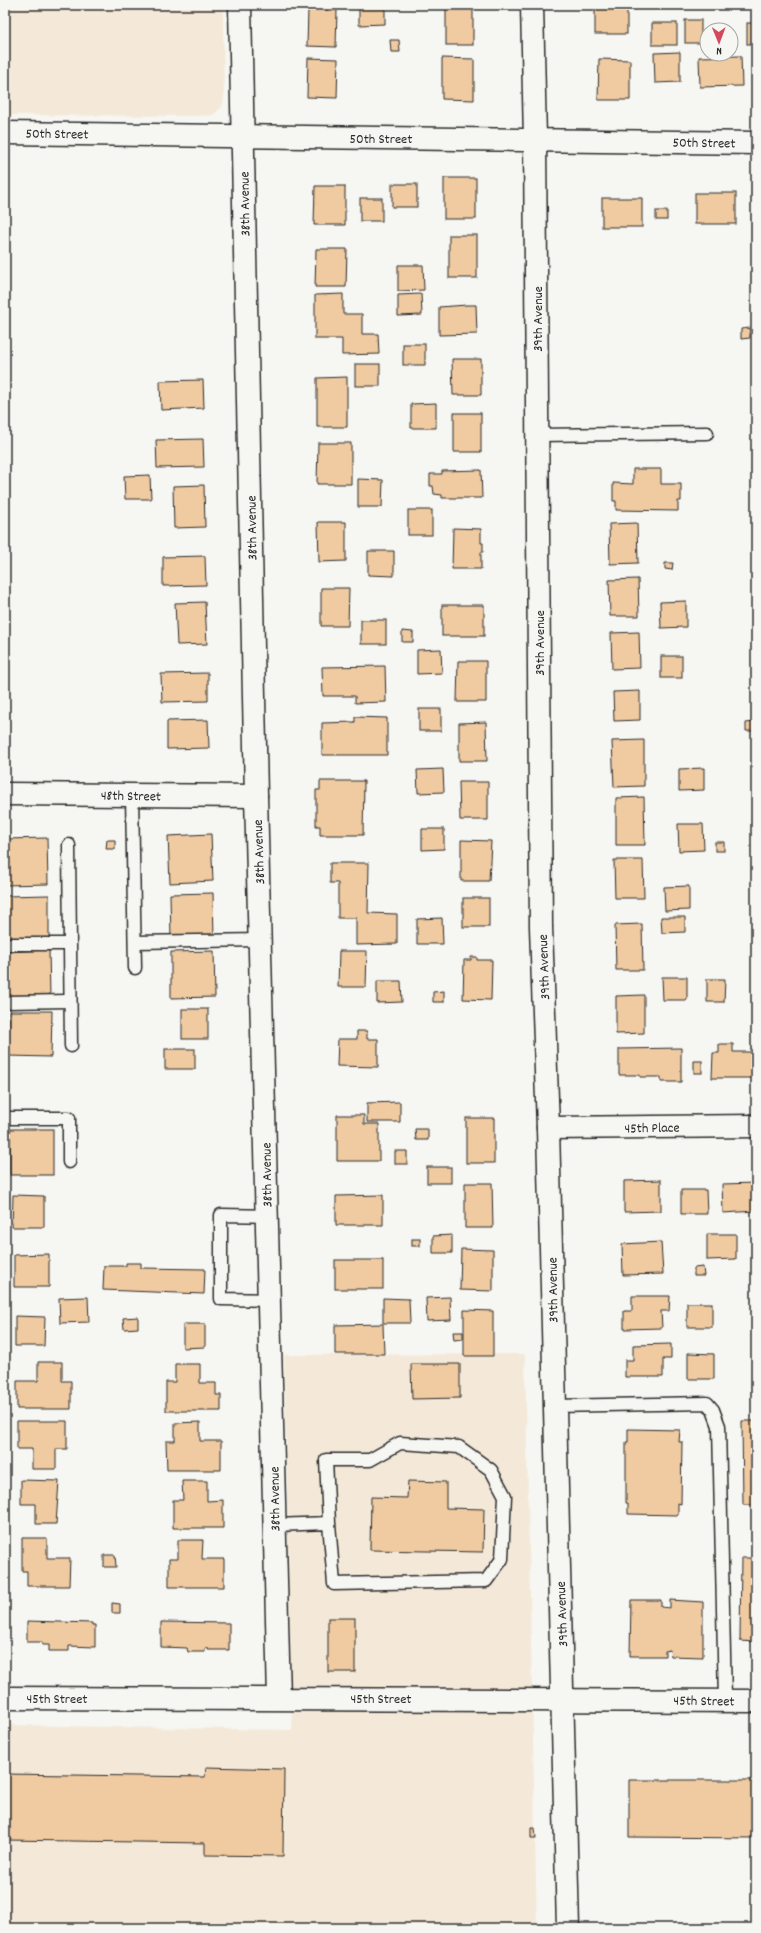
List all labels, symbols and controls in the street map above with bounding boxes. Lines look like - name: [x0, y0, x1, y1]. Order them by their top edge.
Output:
- north arrow: [699, 22, 739, 62]
- text: N: [716, 42, 722, 58]
- street label: 50th Street: [25, 124, 89, 146]
- street label: 50th Street: [350, 130, 412, 150]
- street label: 50th Street: [672, 133, 736, 155]
- street label: 38th Avenue: [235, 171, 257, 237]
- street label: 39th Avenue: [529, 286, 549, 352]
- street label: 38th Avenue: [242, 495, 264, 561]
- street label: 39th Avenue: [531, 610, 551, 676]
- street label: 48th Street: [101, 786, 161, 808]
- street label: 38th Avenue: [249, 819, 271, 885]
- street label: 39th Avenue: [534, 934, 556, 1000]
- street label: 45th Place: [624, 1119, 680, 1139]
- street label: 38th Avenue: [257, 1142, 279, 1208]
- street label: 39th Avenue: [543, 1257, 565, 1323]
- street label: 38th Avenue: [265, 1466, 287, 1532]
- street label: 39th Avenue: [552, 1581, 574, 1647]
- street label: 45th Street: [26, 1690, 88, 1710]
- street label: 45th Street: [350, 1690, 412, 1710]
- street label: 45th Street: [673, 1691, 735, 1713]

